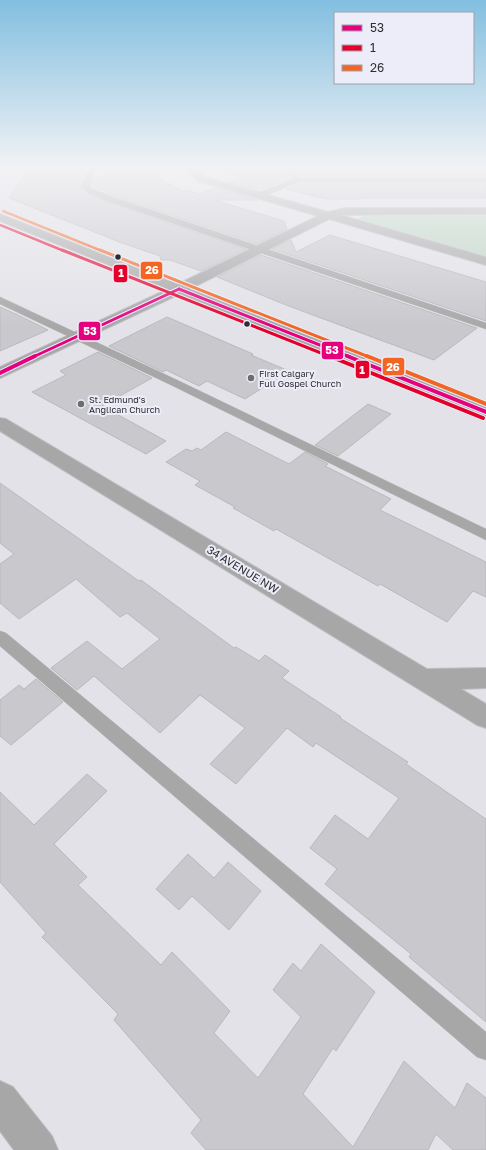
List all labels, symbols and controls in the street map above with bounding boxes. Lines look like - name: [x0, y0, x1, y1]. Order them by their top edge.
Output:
- legend: [334, 12, 474, 84]
- text: 53: [370, 20, 384, 35]
- text: 1: [370, 40, 376, 55]
- text: 26: [370, 60, 384, 75]
- unlabelled marker: [113, 252, 123, 262]
- line badge: 26: [140, 261, 163, 280]
- text: 26: [145, 263, 159, 276]
- line badge: 1: [113, 264, 128, 283]
- text: 1: [118, 266, 124, 279]
- unlabelled marker: [242, 319, 252, 329]
- line badge: 53: [78, 321, 101, 341]
- text: 53: [83, 324, 97, 337]
- line badge: 53: [321, 341, 344, 360]
- text: 53: [325, 343, 339, 356]
- line badge: 26: [382, 357, 405, 376]
- line badge: 1: [355, 360, 370, 379]
- text: 26: [386, 360, 400, 373]
- text: 1: [359, 363, 365, 376]
- place label: First Calgary Full Gospel Church: [259, 368, 341, 389]
- marker: First Calgary Full Gospel Church: [246, 373, 256, 383]
- place label: St. Edmund's Anglican Church: [89, 394, 160, 415]
- marker: St. Edmund's Anglican Church: [76, 399, 86, 409]
- street label: 34 AVENUE NW: [205, 543, 281, 596]

